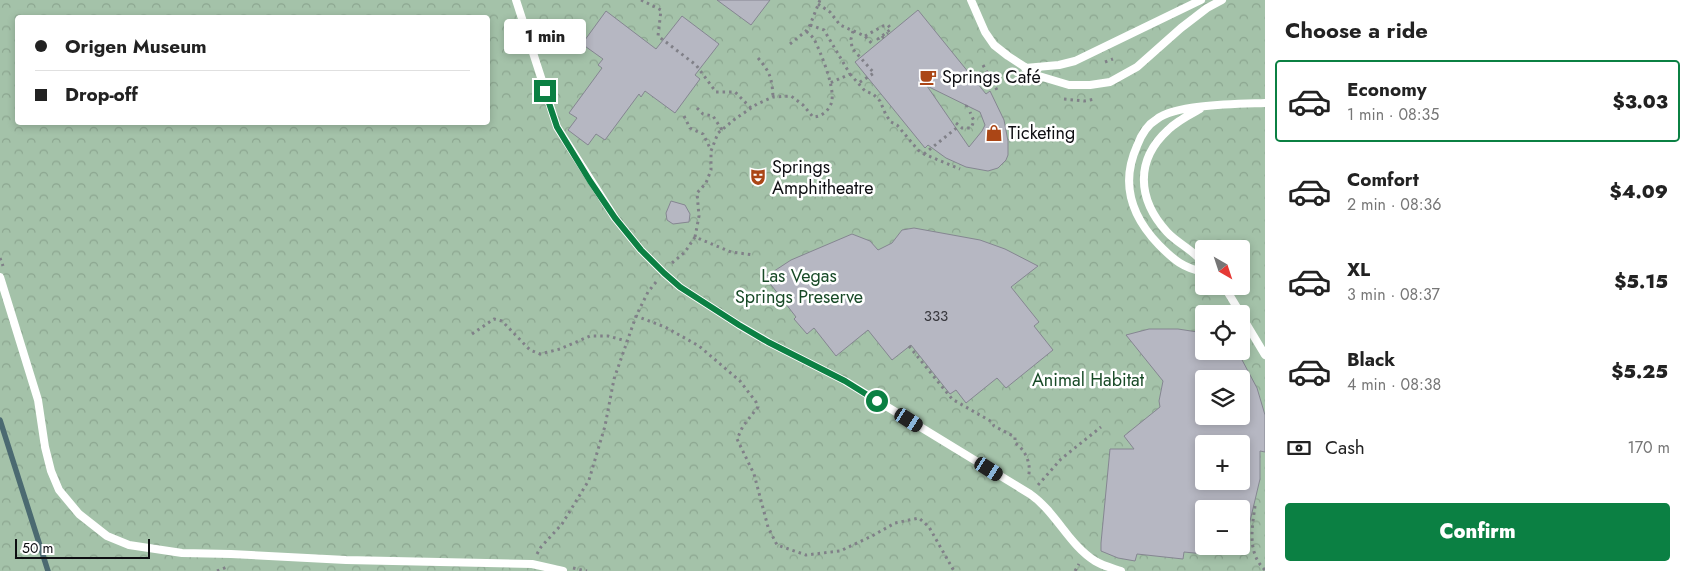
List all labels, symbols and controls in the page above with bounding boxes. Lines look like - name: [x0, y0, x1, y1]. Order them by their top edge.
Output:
- text: Choose a ride: [1285, 14, 1428, 46]
- callout: 1 min: [504, 18, 586, 54]
- text: 1 min: [525, 25, 565, 48]
- text: Origen Museum: [65, 33, 207, 60]
- place label: Springs Café: [942, 64, 1041, 90]
- cafe icon: Springs Café: [918, 67, 938, 87]
- text: Economy: [1347, 76, 1427, 103]
- icon: car: [1287, 79, 1332, 124]
- route end: [534, 80, 556, 102]
- text: Drop-off: [65, 81, 138, 108]
- text: $3.03: [1613, 88, 1668, 115]
- text: 1 min · 08:35: [1347, 103, 1439, 126]
- place label: Ticketing: [1008, 120, 1075, 146]
- shop icon: Ticketing: [984, 123, 1004, 143]
- place label: Springs Amphitheatre: [772, 154, 874, 201]
- text: Comfort: [1347, 166, 1419, 193]
- theatre icon: Springs Amphitheatre: [748, 167, 768, 187]
- icon: car: [1287, 169, 1332, 214]
- text: $4.09: [1610, 178, 1668, 205]
- text: 2 min · 08:36: [1347, 193, 1441, 216]
- north arrow: [1195, 240, 1250, 295]
- map controls: [1195, 240, 1250, 555]
- text: XL: [1347, 256, 1370, 283]
- icon: car: [1287, 259, 1332, 304]
- park label: Las Vegas Springs Preserve: [735, 263, 863, 310]
- text: $5.15: [1614, 268, 1668, 295]
- text: 3 min · 08:37: [1347, 283, 1440, 306]
- house number: 333: [924, 305, 948, 327]
- button: locate: [1195, 305, 1250, 360]
- text: Black: [1347, 346, 1395, 373]
- icon: car: [1287, 349, 1332, 394]
- text: $5.25: [1611, 358, 1668, 385]
- park label: Animal Habitat: [1032, 367, 1145, 393]
- button: layers: [1195, 370, 1250, 425]
- text: 4 min · 08:38: [1347, 373, 1441, 396]
- route start: [866, 390, 888, 412]
- car: [892, 406, 925, 434]
- icon: cash: [1285, 434, 1313, 462]
- text: Cash: [1325, 434, 1365, 461]
- button: +: [1195, 435, 1250, 490]
- text: 170 m: [1628, 436, 1670, 459]
- car: [972, 455, 1005, 483]
- button: −: [1195, 500, 1250, 555]
- button: Confirm: [1285, 503, 1670, 561]
- scale bar: [15, 536, 150, 559]
- text: 50 m: [22, 538, 53, 558]

